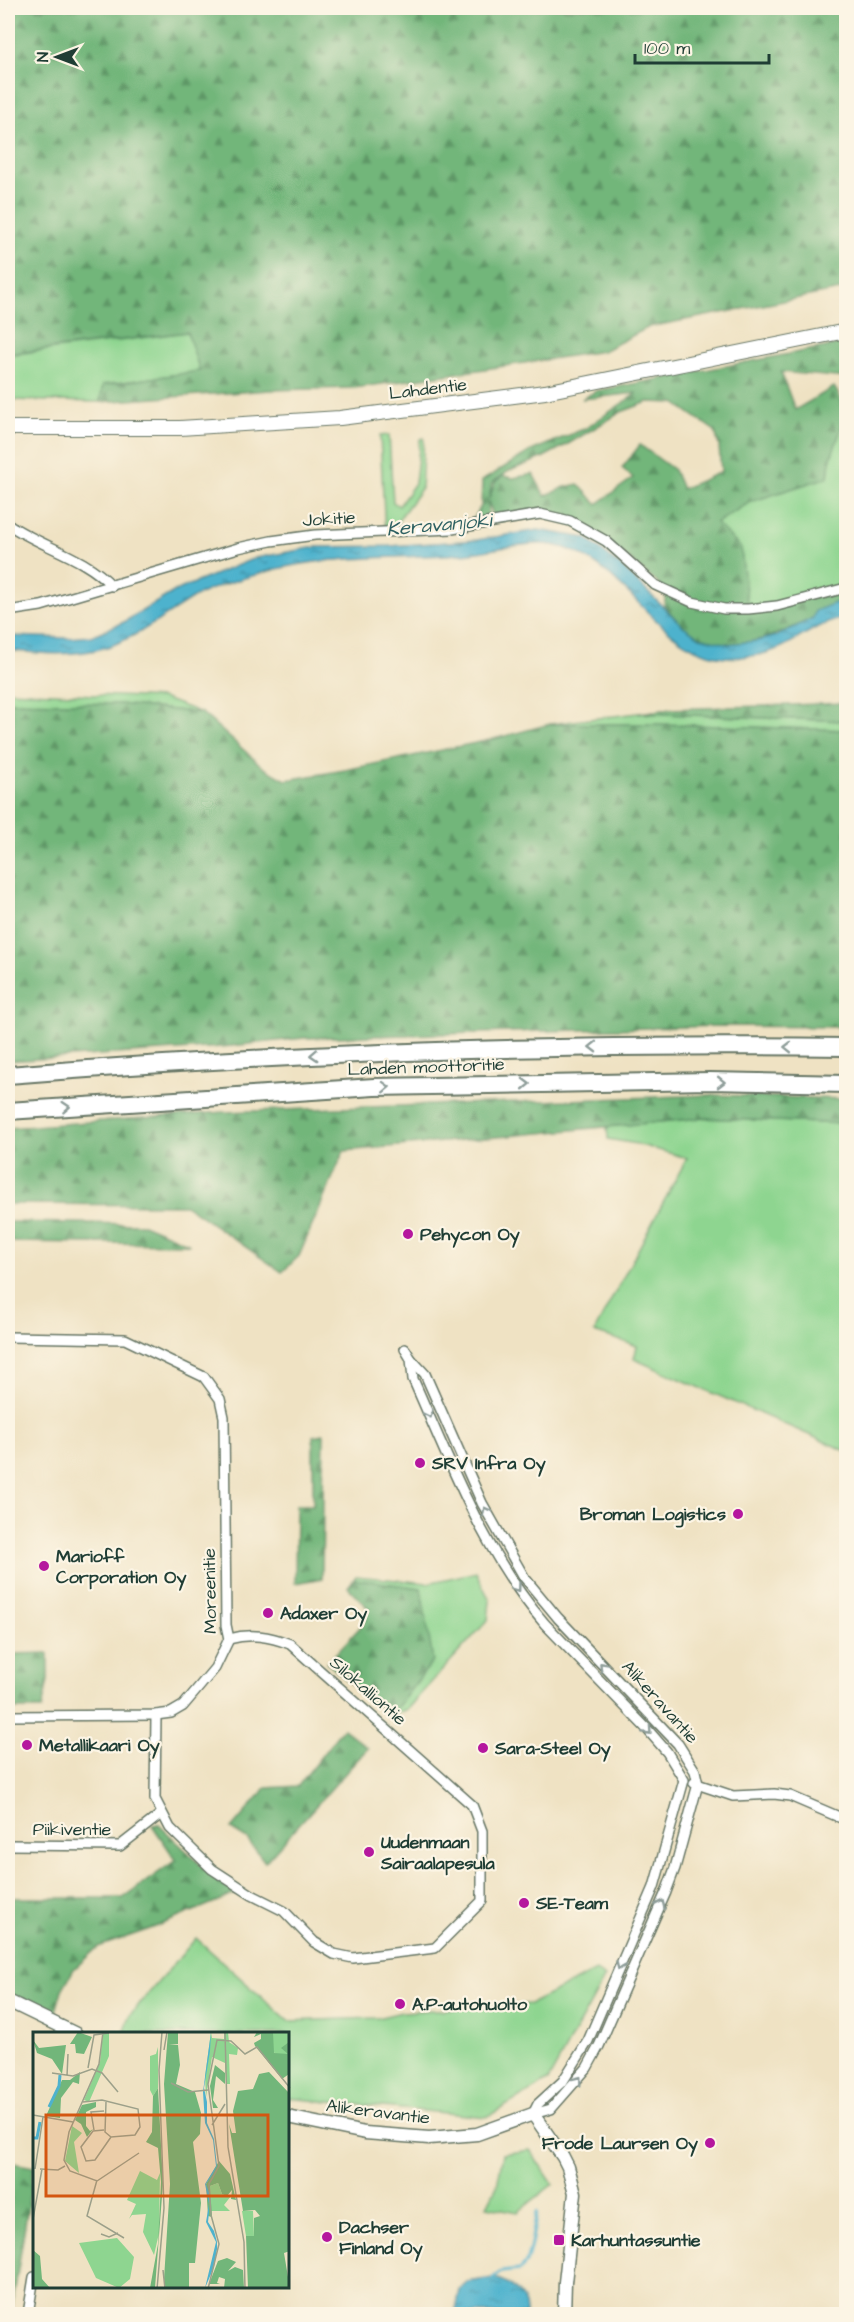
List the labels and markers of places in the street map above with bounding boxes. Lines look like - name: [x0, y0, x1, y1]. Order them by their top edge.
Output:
- place label: Pehycon Oy: [420, 1222, 520, 1248]
- marker: Pehycon Oy: [401, 1227, 415, 1241]
- place label: SRV Infra Oy: [431, 1451, 546, 1477]
- marker: SRV Infra Oy: [413, 1456, 427, 1470]
- place label: Broman Logistics: [580, 1502, 726, 1528]
- marker: Broman Logistics: [731, 1507, 745, 1521]
- place label: Marioff Corporation Oy: [56, 1544, 186, 1591]
- marker: Marioff Corporation Oy: [37, 1559, 51, 1573]
- place label: Adaxer Oy: [280, 1601, 367, 1627]
- marker: Adaxer Oy: [261, 1606, 275, 1620]
- place label: Metallikaari Oy: [39, 1733, 160, 1759]
- place label: Sara-Steel Oy: [494, 1736, 611, 1762]
- marker: Metallikaari Oy: [20, 1738, 34, 1752]
- marker: Sara-Steel Oy: [476, 1741, 490, 1755]
- place label: Uudenmaan Sairaalapesula: [380, 1830, 495, 1876]
- marker: Uudenmaan Sairaalapesula: [362, 1845, 376, 1859]
- place label: SE-Team: [535, 1891, 609, 1916]
- marker: SE-Team: [517, 1896, 531, 1910]
- place label: A.P-autohuolto: [412, 1992, 528, 2017]
- marker: A.P-autohuolto: [393, 1997, 407, 2011]
- place label: Frode Laursen Oy: [542, 2131, 698, 2157]
- marker: Frode Laursen Oy: [703, 2136, 717, 2150]
- place label: Dachser Finland Oy: [339, 2215, 423, 2262]
- place label: Karhuntassuntie: [571, 2228, 701, 2253]
- marker: Dachser Finland Oy: [320, 2230, 334, 2244]
- marker: Karhuntassuntie: [552, 2233, 566, 2247]

